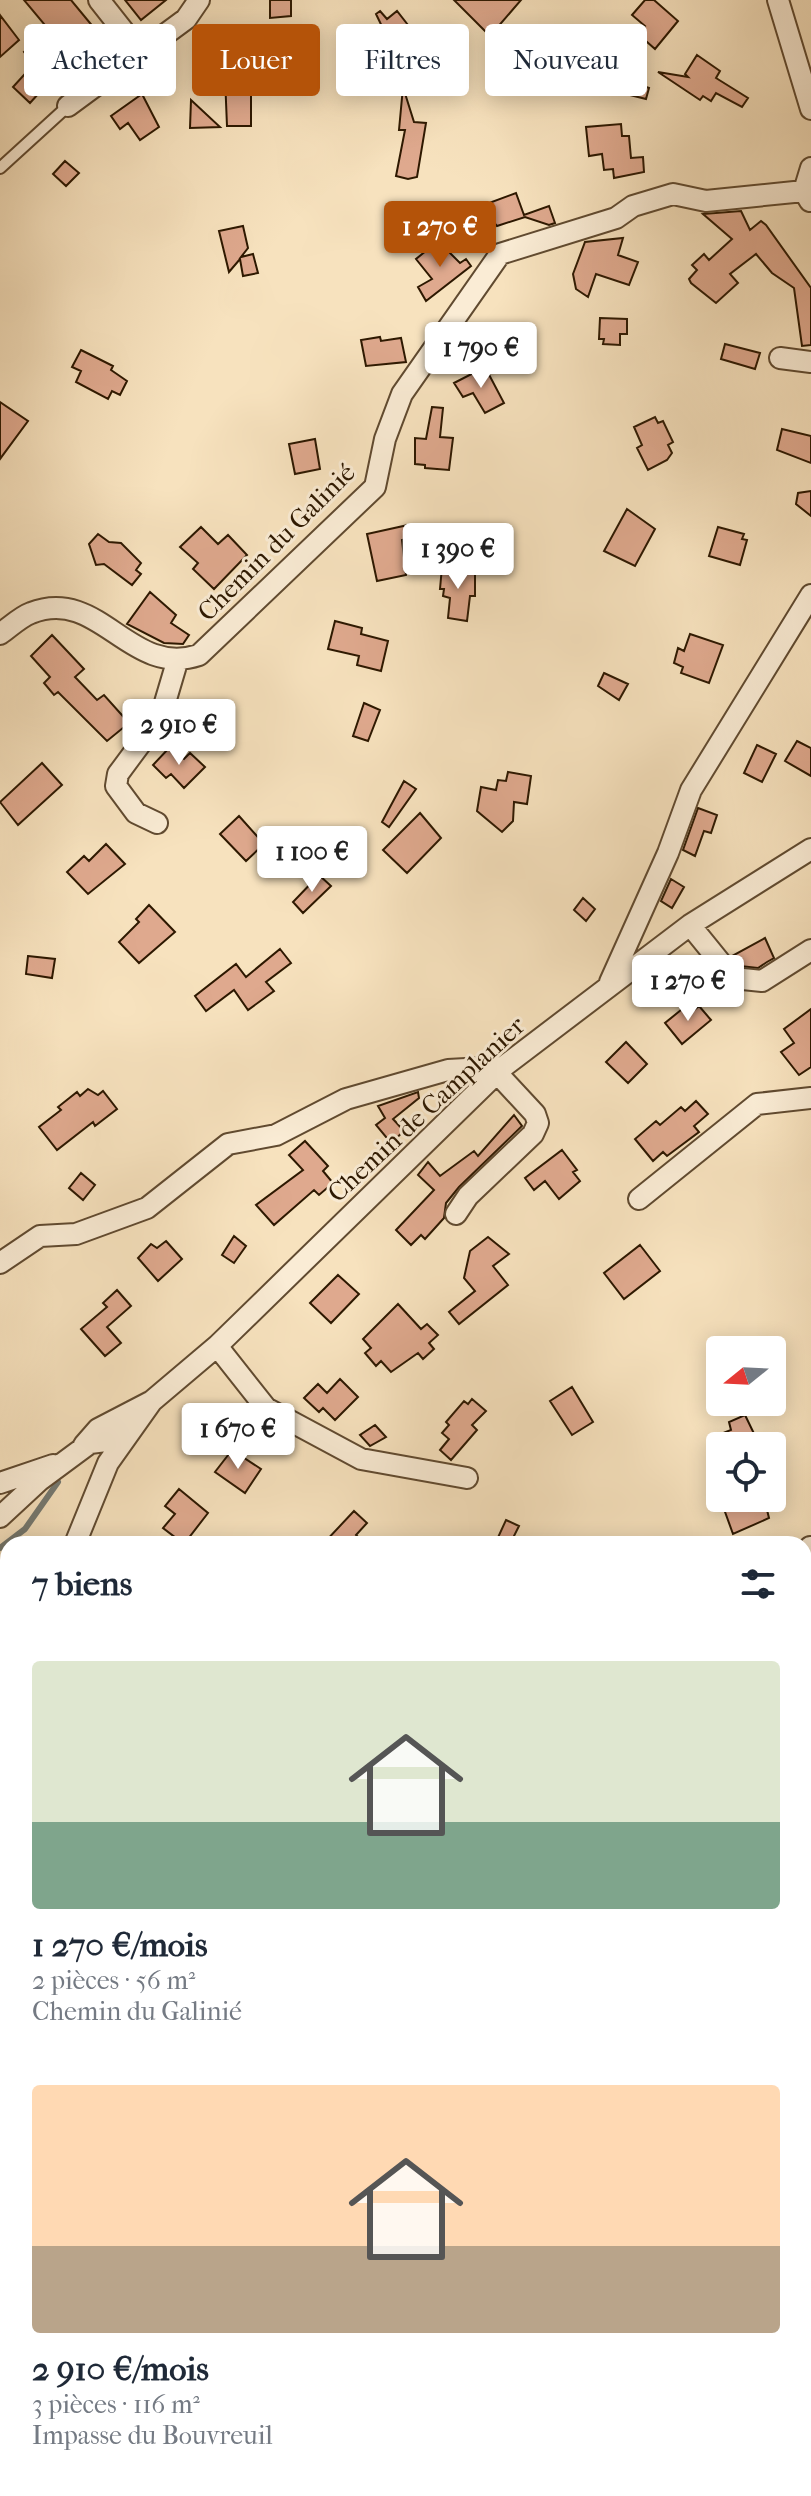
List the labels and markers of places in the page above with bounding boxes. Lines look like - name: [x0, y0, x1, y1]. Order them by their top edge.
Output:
- pin: 1 270 €: [366, 201, 514, 269]
- pin: 1 790 €: [407, 322, 555, 390]
- pin: 1 390 €: [384, 523, 532, 591]
- pin: 2 910 €: [105, 699, 253, 767]
- pin: 1 100 €: [238, 826, 386, 894]
- pin: 1 270 €: [614, 955, 762, 1023]
- pin: 1 670 €: [164, 1403, 312, 1471]

